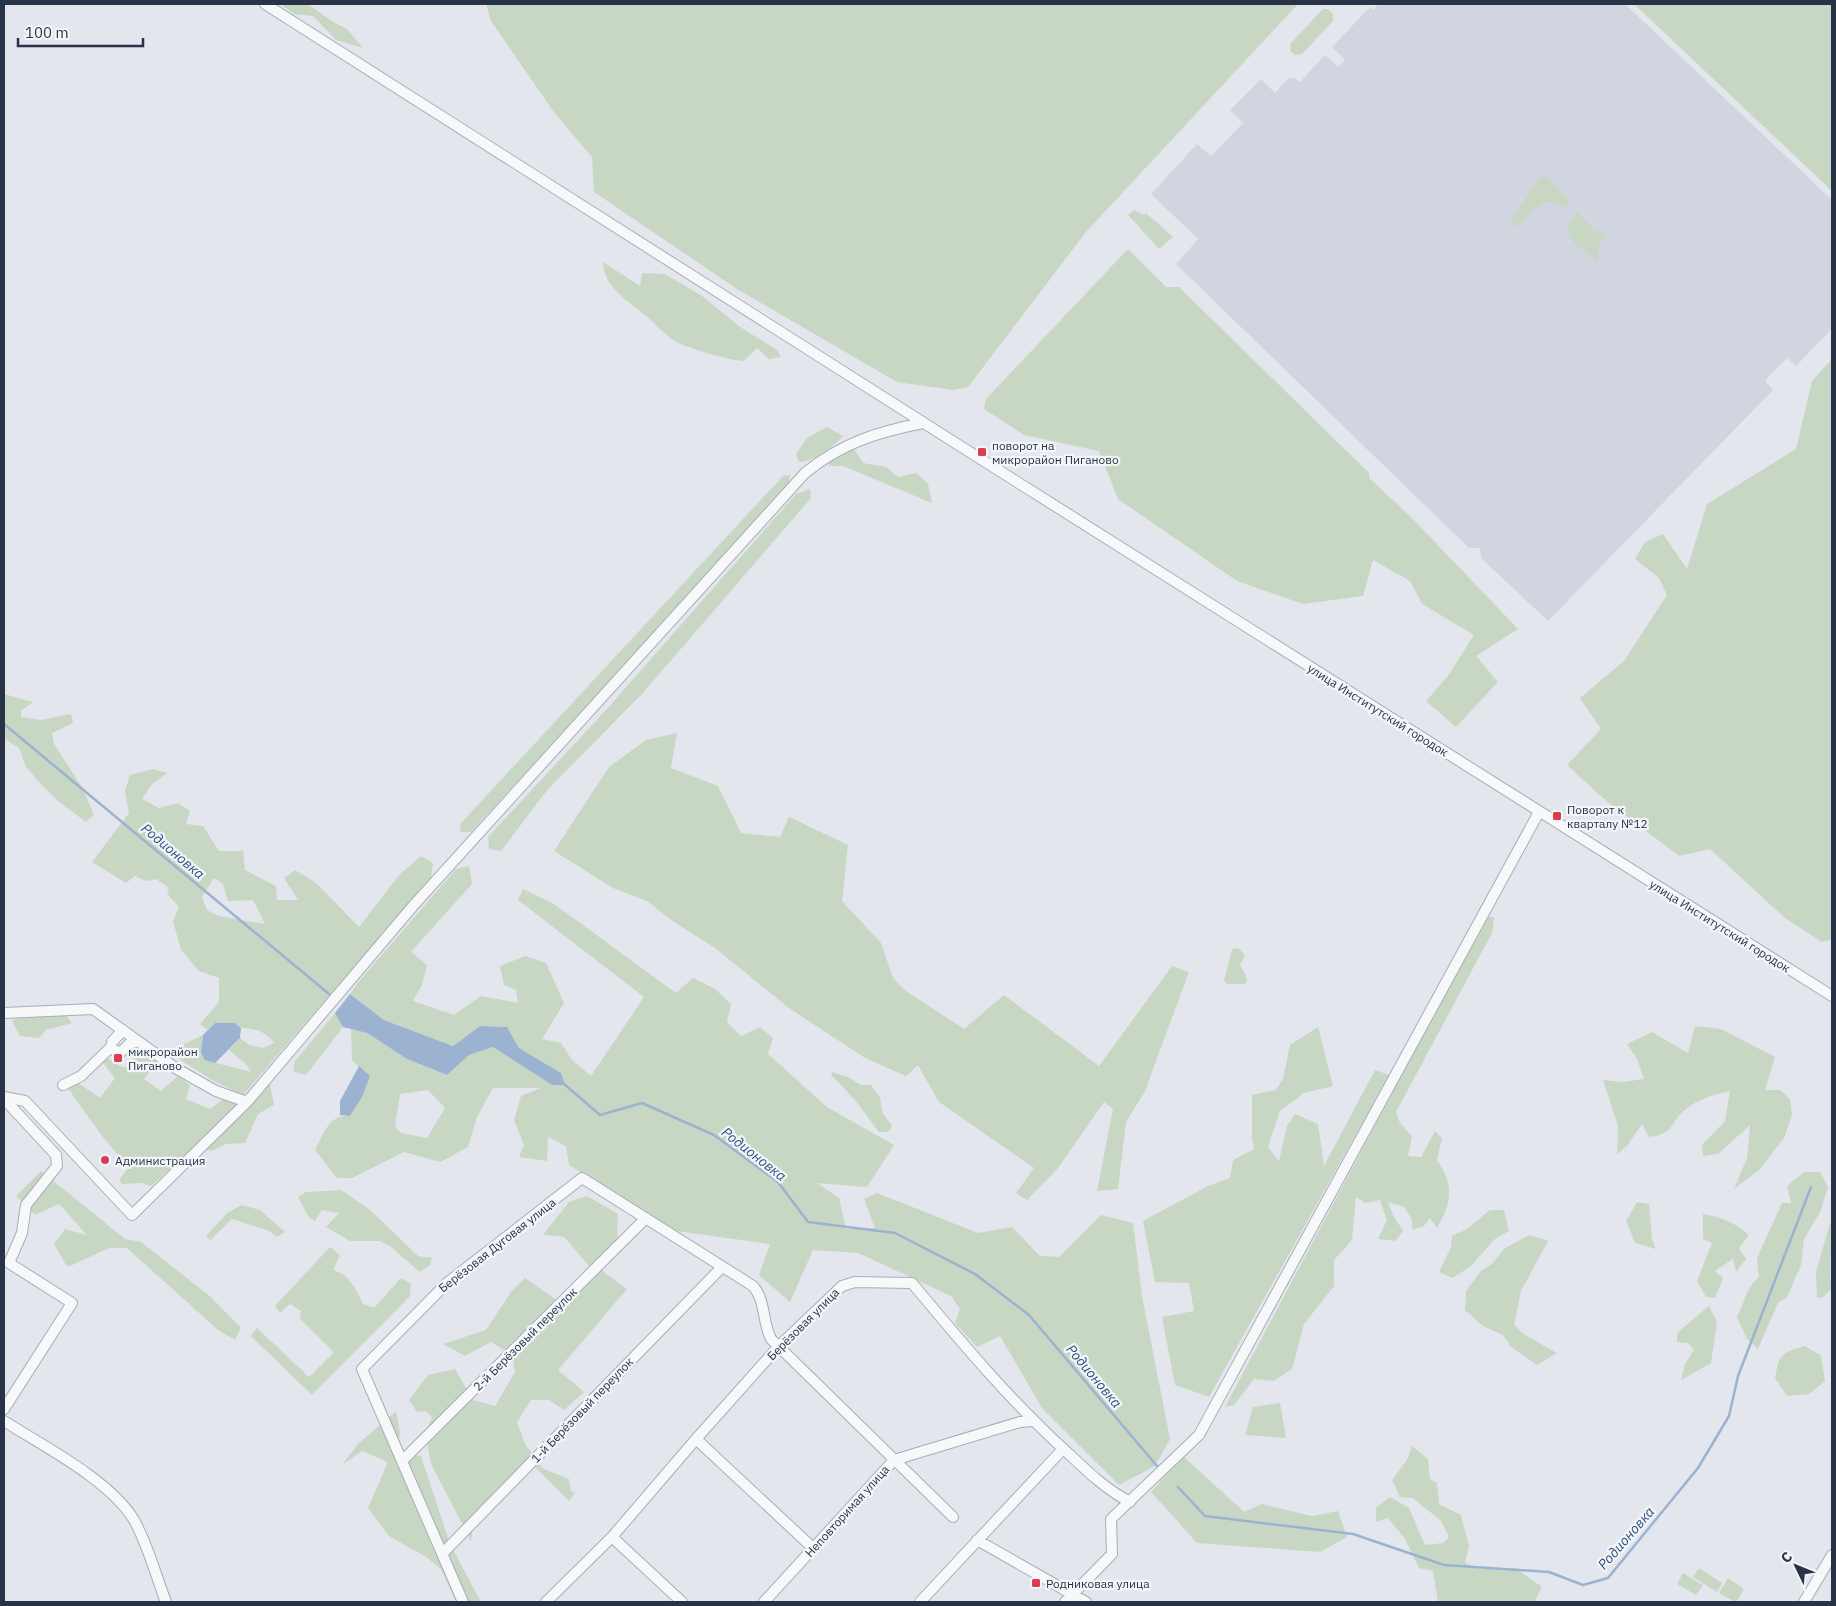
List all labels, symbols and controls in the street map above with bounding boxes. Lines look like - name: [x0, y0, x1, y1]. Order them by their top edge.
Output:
- scale bar: [18, 15, 142, 47]
- text: 100 m: [25, 23, 69, 42]
- place label: поворот на микрорайон Пиганово: [992, 438, 1119, 467]
- marker: поворот на микрорайон Пиганово: [976, 446, 988, 458]
- street label: улица Институтский городок: [1305, 660, 1452, 760]
- place label: Поворот к кварталу №12: [1567, 802, 1648, 831]
- marker: Поворот к кварталу №12: [1551, 810, 1563, 822]
- water label: Родионовка: [138, 819, 208, 883]
- street label: улица Институтский городок: [1647, 876, 1794, 976]
- place label: микрорайон Пиганово: [128, 1044, 198, 1073]
- marker: микрорайон Пиганово: [112, 1052, 124, 1064]
- water label: Родионовка: [718, 1123, 790, 1185]
- place label: Администрация: [115, 1153, 205, 1168]
- marker: Администрация: [99, 1154, 111, 1166]
- street label: Берёзовая Дуговая улица: [435, 1194, 559, 1295]
- street label: 2-й Берёзовый переулок: [470, 1284, 580, 1394]
- street label: Берёзовая улица: [764, 1284, 843, 1363]
- water label: Родионовка: [1062, 1341, 1126, 1411]
- street label: 1-й Берёзовый переулок: [528, 1354, 636, 1466]
- street label: Неповторимая улица: [802, 1461, 893, 1560]
- water label: Родионовка: [1594, 1503, 1658, 1573]
- north arrow: [1771, 1541, 1821, 1591]
- text: С: [1777, 1548, 1796, 1567]
- place label: Родниковая улица: [1046, 1576, 1150, 1591]
- marker: Родниковая улица: [1030, 1577, 1042, 1589]

